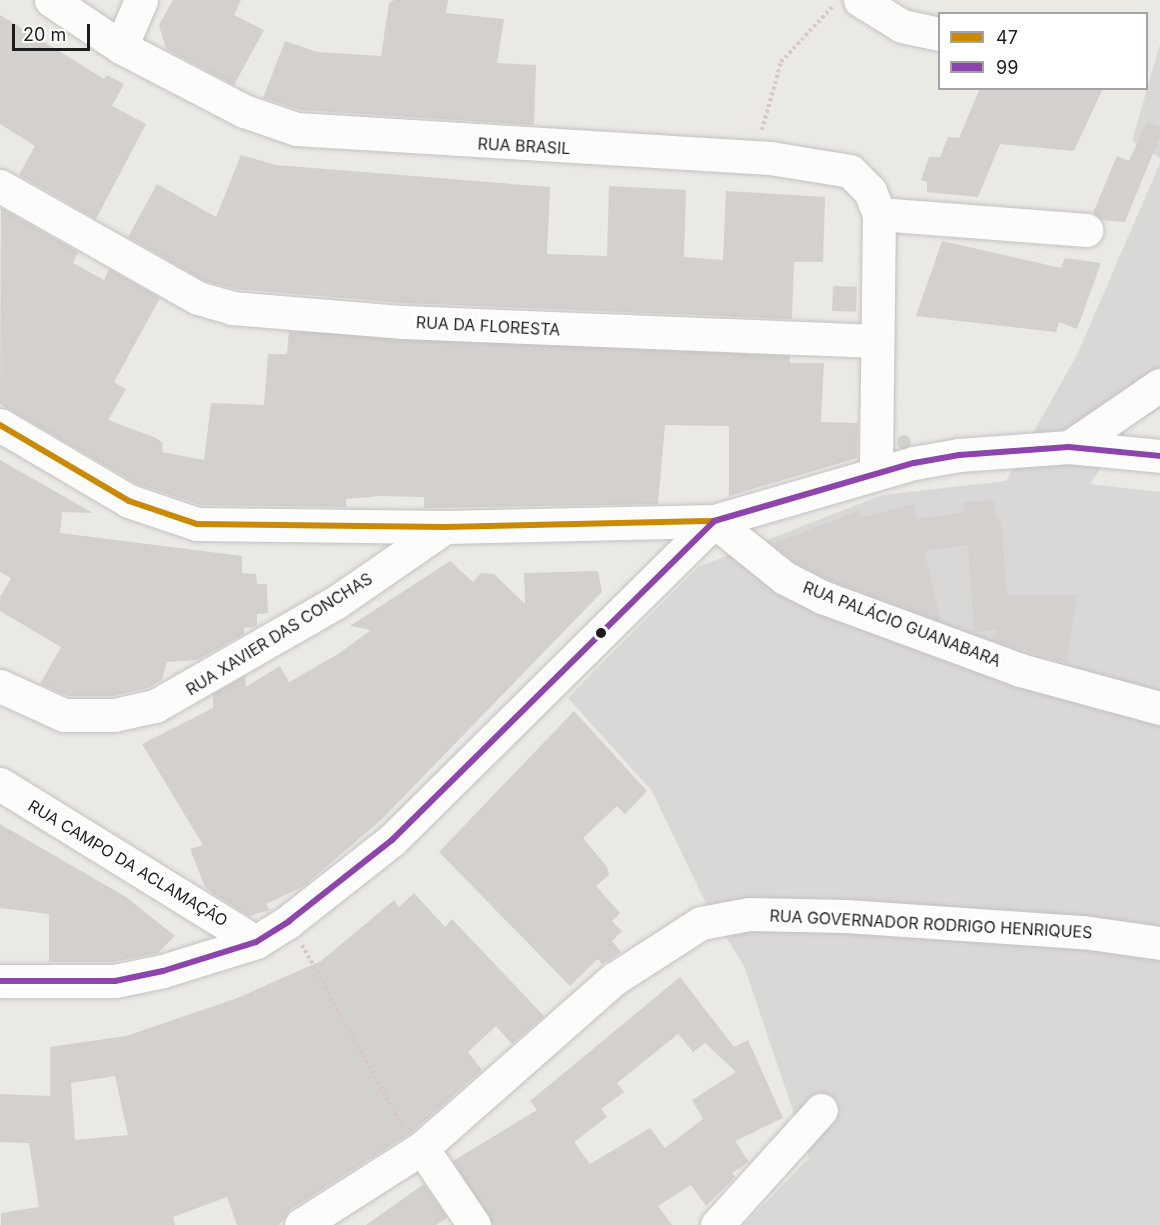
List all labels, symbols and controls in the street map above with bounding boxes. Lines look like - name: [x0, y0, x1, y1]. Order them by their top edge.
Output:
- scale bar: [15, 12, 93, 50]
- legend: [938, 12, 1148, 90]
- text: 20 m: [23, 24, 66, 45]
- text: 47: [996, 27, 1018, 48]
- text: 99: [996, 57, 1018, 78]
- street label: RUA BRASIL: [477, 134, 571, 158]
- street label: RUA DA FLORESTA: [415, 313, 561, 339]
- street label: RUA XAVIER DAS CONCHAS: [182, 569, 376, 699]
- street label: RUA PALÁCIO GUANABARA: [800, 577, 1004, 671]
- unlabelled marker: [595, 627, 607, 639]
- street label: RUA CAMPO DA ACLAMAÇÃO: [25, 796, 231, 930]
- street label: RUA GOVERNADOR RODRIGO HENRIQUES: [769, 906, 1093, 942]

